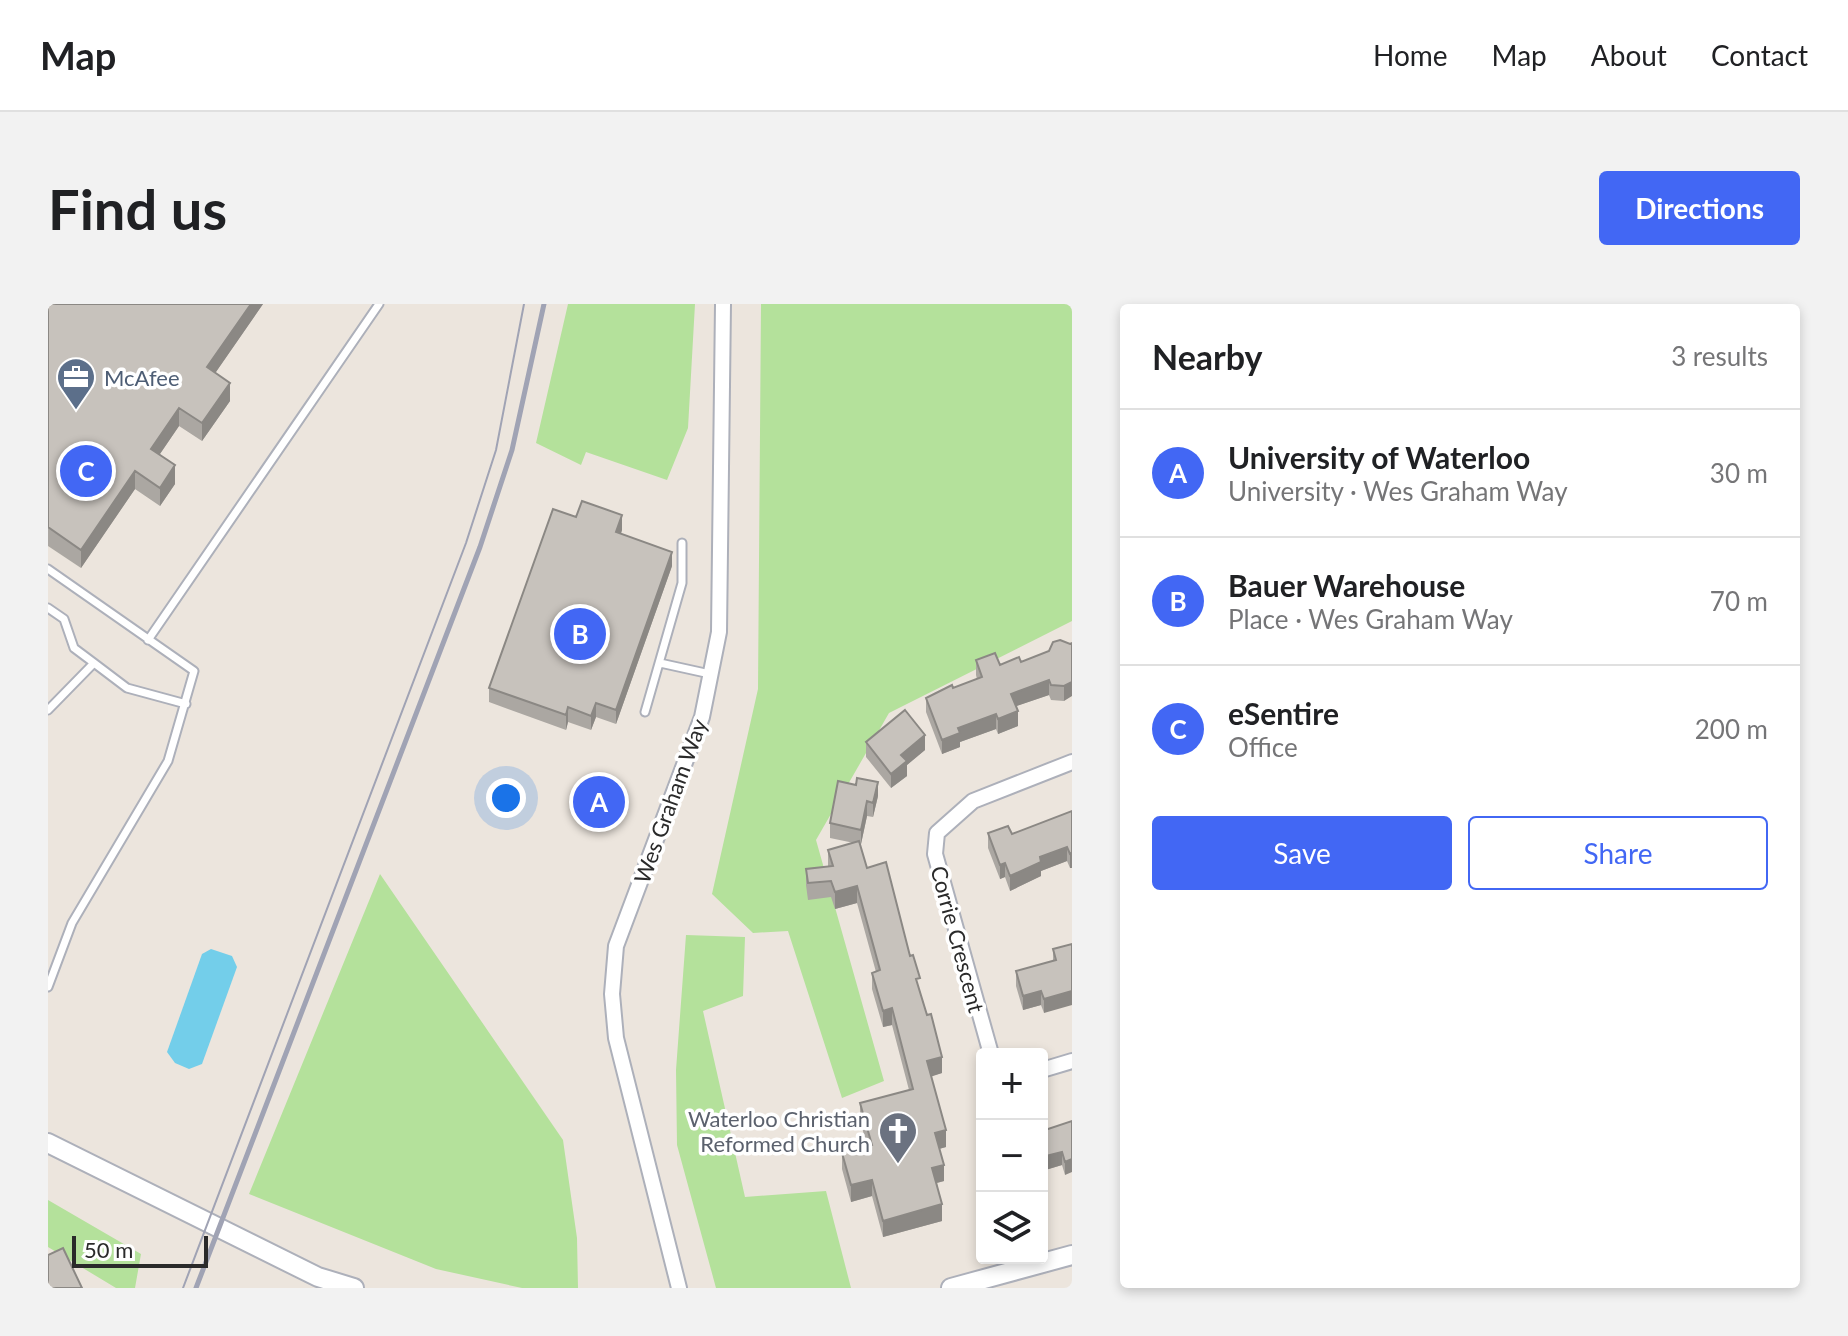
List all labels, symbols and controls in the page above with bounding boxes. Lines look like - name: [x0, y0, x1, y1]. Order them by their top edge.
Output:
- text: Map: [40, 32, 116, 78]
- text: Home: [1373, 38, 1448, 72]
- text: Map: [1492, 38, 1547, 72]
- text: About: [1591, 38, 1667, 72]
- text: Contact: [1711, 38, 1808, 72]
- button: Directions: [1599, 171, 1800, 245]
- text: Find us: [48, 175, 227, 242]
- text: Nearby: [1152, 336, 1263, 377]
- text: 3 results: [1671, 340, 1768, 372]
- office icon: McAfee: [55, 356, 97, 411]
- place label: McAfee: [104, 364, 180, 391]
- text: University of Waterloo: [1228, 439, 1530, 475]
- pin: C: [60, 441, 112, 501]
- text: A: [1169, 457, 1187, 489]
- text: 30 m: [1710, 457, 1768, 489]
- text: University · Wes Graham Way: [1228, 475, 1568, 507]
- text: Bauer Warehouse: [1228, 567, 1465, 603]
- text: B: [1169, 585, 1187, 617]
- text: 70 m: [1710, 585, 1768, 617]
- text: Place · Wes Graham Way: [1228, 603, 1513, 635]
- pin: B: [554, 604, 606, 664]
- text: eSentire: [1228, 695, 1339, 731]
- text: C: [1169, 713, 1187, 745]
- text: 200 m: [1695, 713, 1768, 745]
- street label: Wes Graham Way: [628, 714, 713, 887]
- text: Office: [1228, 731, 1298, 763]
- pin: A: [573, 772, 625, 832]
- your location: [486, 778, 526, 818]
- button: Save: [1152, 816, 1452, 890]
- button: Share: [1468, 816, 1768, 890]
- street label: Corrie Crescent: [925, 863, 991, 1015]
- map controls: [976, 1048, 1048, 1264]
- button: +: [976, 1048, 1048, 1120]
- place label: Waterloo Christian Reformed Church: [688, 1105, 870, 1157]
- church icon: Waterloo Christian Reformed Church: [877, 1110, 919, 1165]
- button: −: [976, 1120, 1048, 1192]
- button: layers: [976, 1192, 1048, 1264]
- scale bar: [72, 1232, 208, 1268]
- text: 50 m: [84, 1236, 133, 1263]

